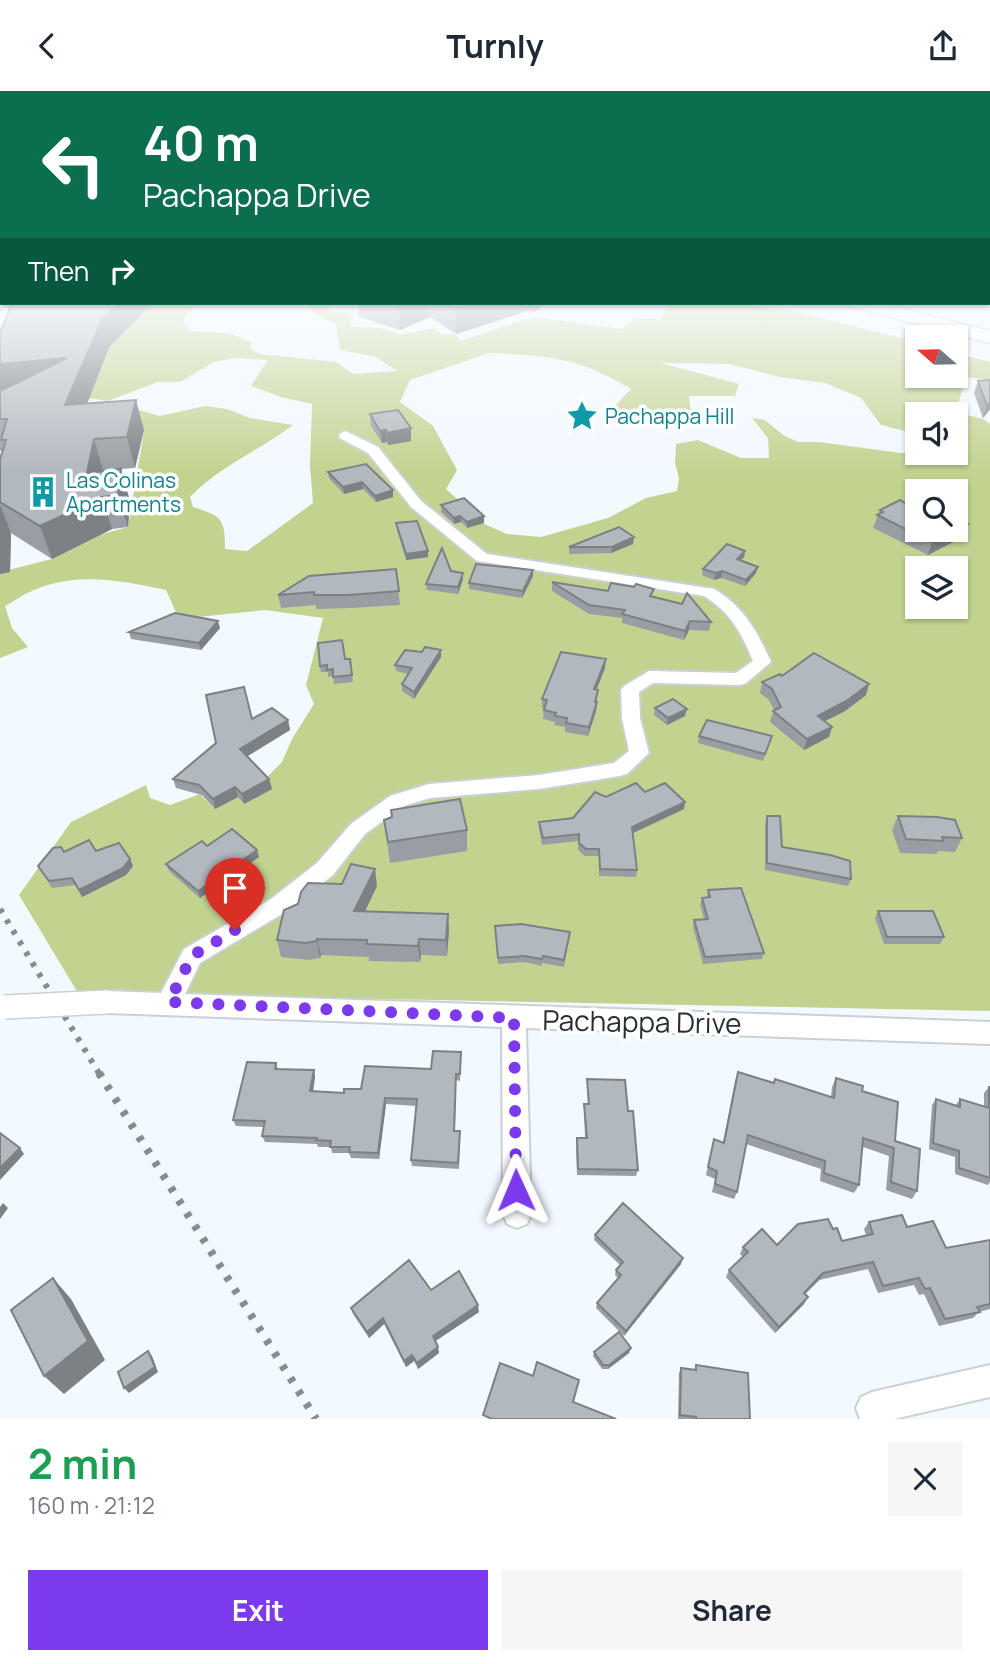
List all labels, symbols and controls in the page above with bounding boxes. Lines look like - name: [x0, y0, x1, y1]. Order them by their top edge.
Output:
- text: Turnly: [446, 24, 544, 68]
- icon: back: [28, 27, 66, 65]
- icon: share: [924, 27, 962, 65]
- text: 40 m: [143, 109, 259, 176]
- icon: left: [28, 119, 119, 210]
- text: Pachappa Drive: [143, 173, 371, 217]
- icon: right: [103, 252, 141, 290]
- text: Then: [28, 253, 89, 289]
- north arrow: [905, 325, 968, 389]
- map controls: [905, 325, 968, 619]
- place icon: Pachappa Hill: [565, 399, 599, 433]
- place label: Pachappa Hill: [605, 402, 734, 430]
- button: sound: [905, 402, 968, 465]
- place label: Las Colinas Apartments: [66, 466, 181, 518]
- building icon: Las Colinas Apartments: [26, 475, 60, 509]
- button: search: [905, 479, 968, 542]
- button: layers: [905, 556, 968, 619]
- pin: [205, 858, 265, 930]
- icon: arrive: [216, 869, 254, 907]
- street label: Pachappa Drive: [542, 1000, 742, 1042]
- position arrow: [479, 1153, 553, 1227]
- text: 2 min: [28, 1434, 137, 1492]
- button: close: [888, 1442, 962, 1516]
- text: 160 m · 21:12: [28, 1489, 155, 1521]
- button: Exit: [28, 1570, 488, 1650]
- button: Share: [502, 1570, 962, 1650]

